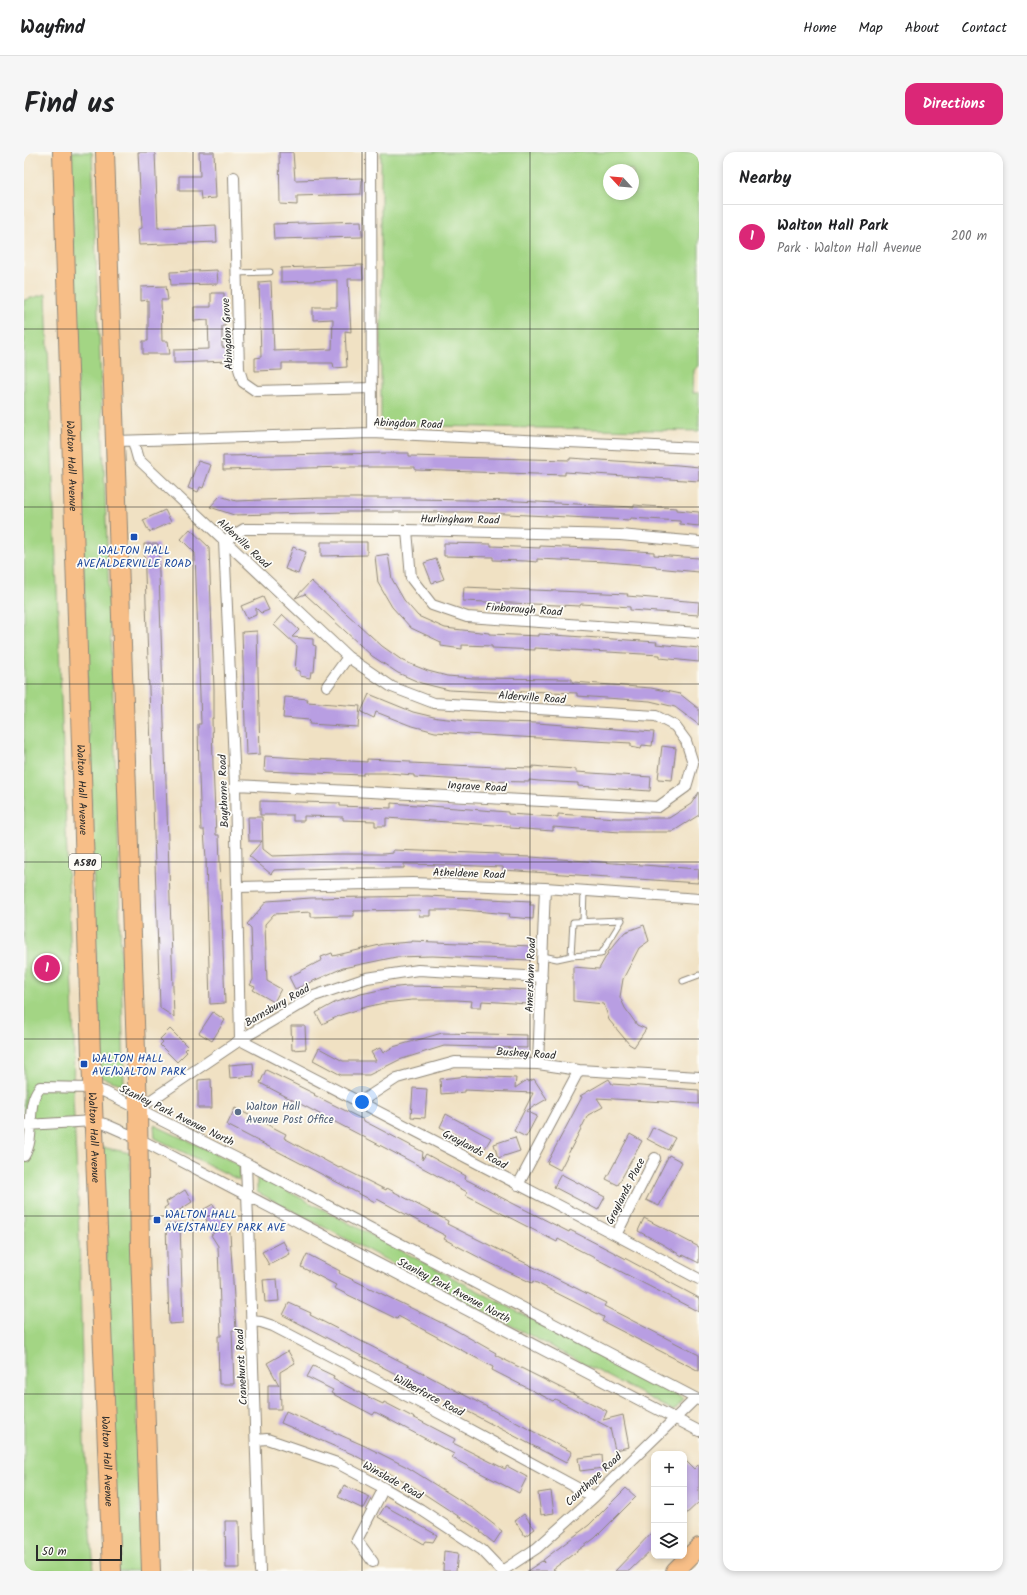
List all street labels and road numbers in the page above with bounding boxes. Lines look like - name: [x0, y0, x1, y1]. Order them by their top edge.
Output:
- street label: Abingdon Grove: [217, 298, 239, 370]
- street label: Abingdon Road: [373, 414, 443, 434]
- street label: Walton Hall Avenue: [61, 420, 82, 512]
- street label: Hurlingham Road: [420, 510, 500, 530]
- street label: Alderville Road: [212, 514, 275, 574]
- street label: Finborough Road: [485, 598, 563, 622]
- street label: Alderville Road: [498, 687, 567, 709]
- street label: Walton Hall Avenue: [71, 744, 92, 835]
- street label: Baythorne Road: [214, 753, 234, 828]
- street label: Ingrave Road: [447, 776, 508, 798]
- road number: A580: [69, 854, 101, 870]
- street label: Atheldene Road: [433, 864, 506, 884]
- street label: Amersham Road: [521, 937, 541, 1013]
- street label: Barnsbury Road: [242, 980, 314, 1032]
- street label: Bushey Road: [496, 1043, 557, 1065]
- street label: Stanley Park Avenue North: [116, 1080, 237, 1152]
- street label: Walton Hall Avenue: [82, 1092, 104, 1183]
- street label: Graylands Road: [439, 1125, 511, 1175]
- street label: Graylands Place: [601, 1155, 650, 1228]
- street label: Stanley Park Avenue North: [394, 1253, 513, 1328]
- street label: Cranehurst Road: [231, 1328, 253, 1406]
- street label: Wilberforce Road: [390, 1370, 467, 1422]
- street label: Walton Hall Avenue: [96, 1415, 117, 1507]
- street label: Courthope Road: [561, 1448, 627, 1511]
- street label: Winslade Road: [359, 1457, 426, 1505]

